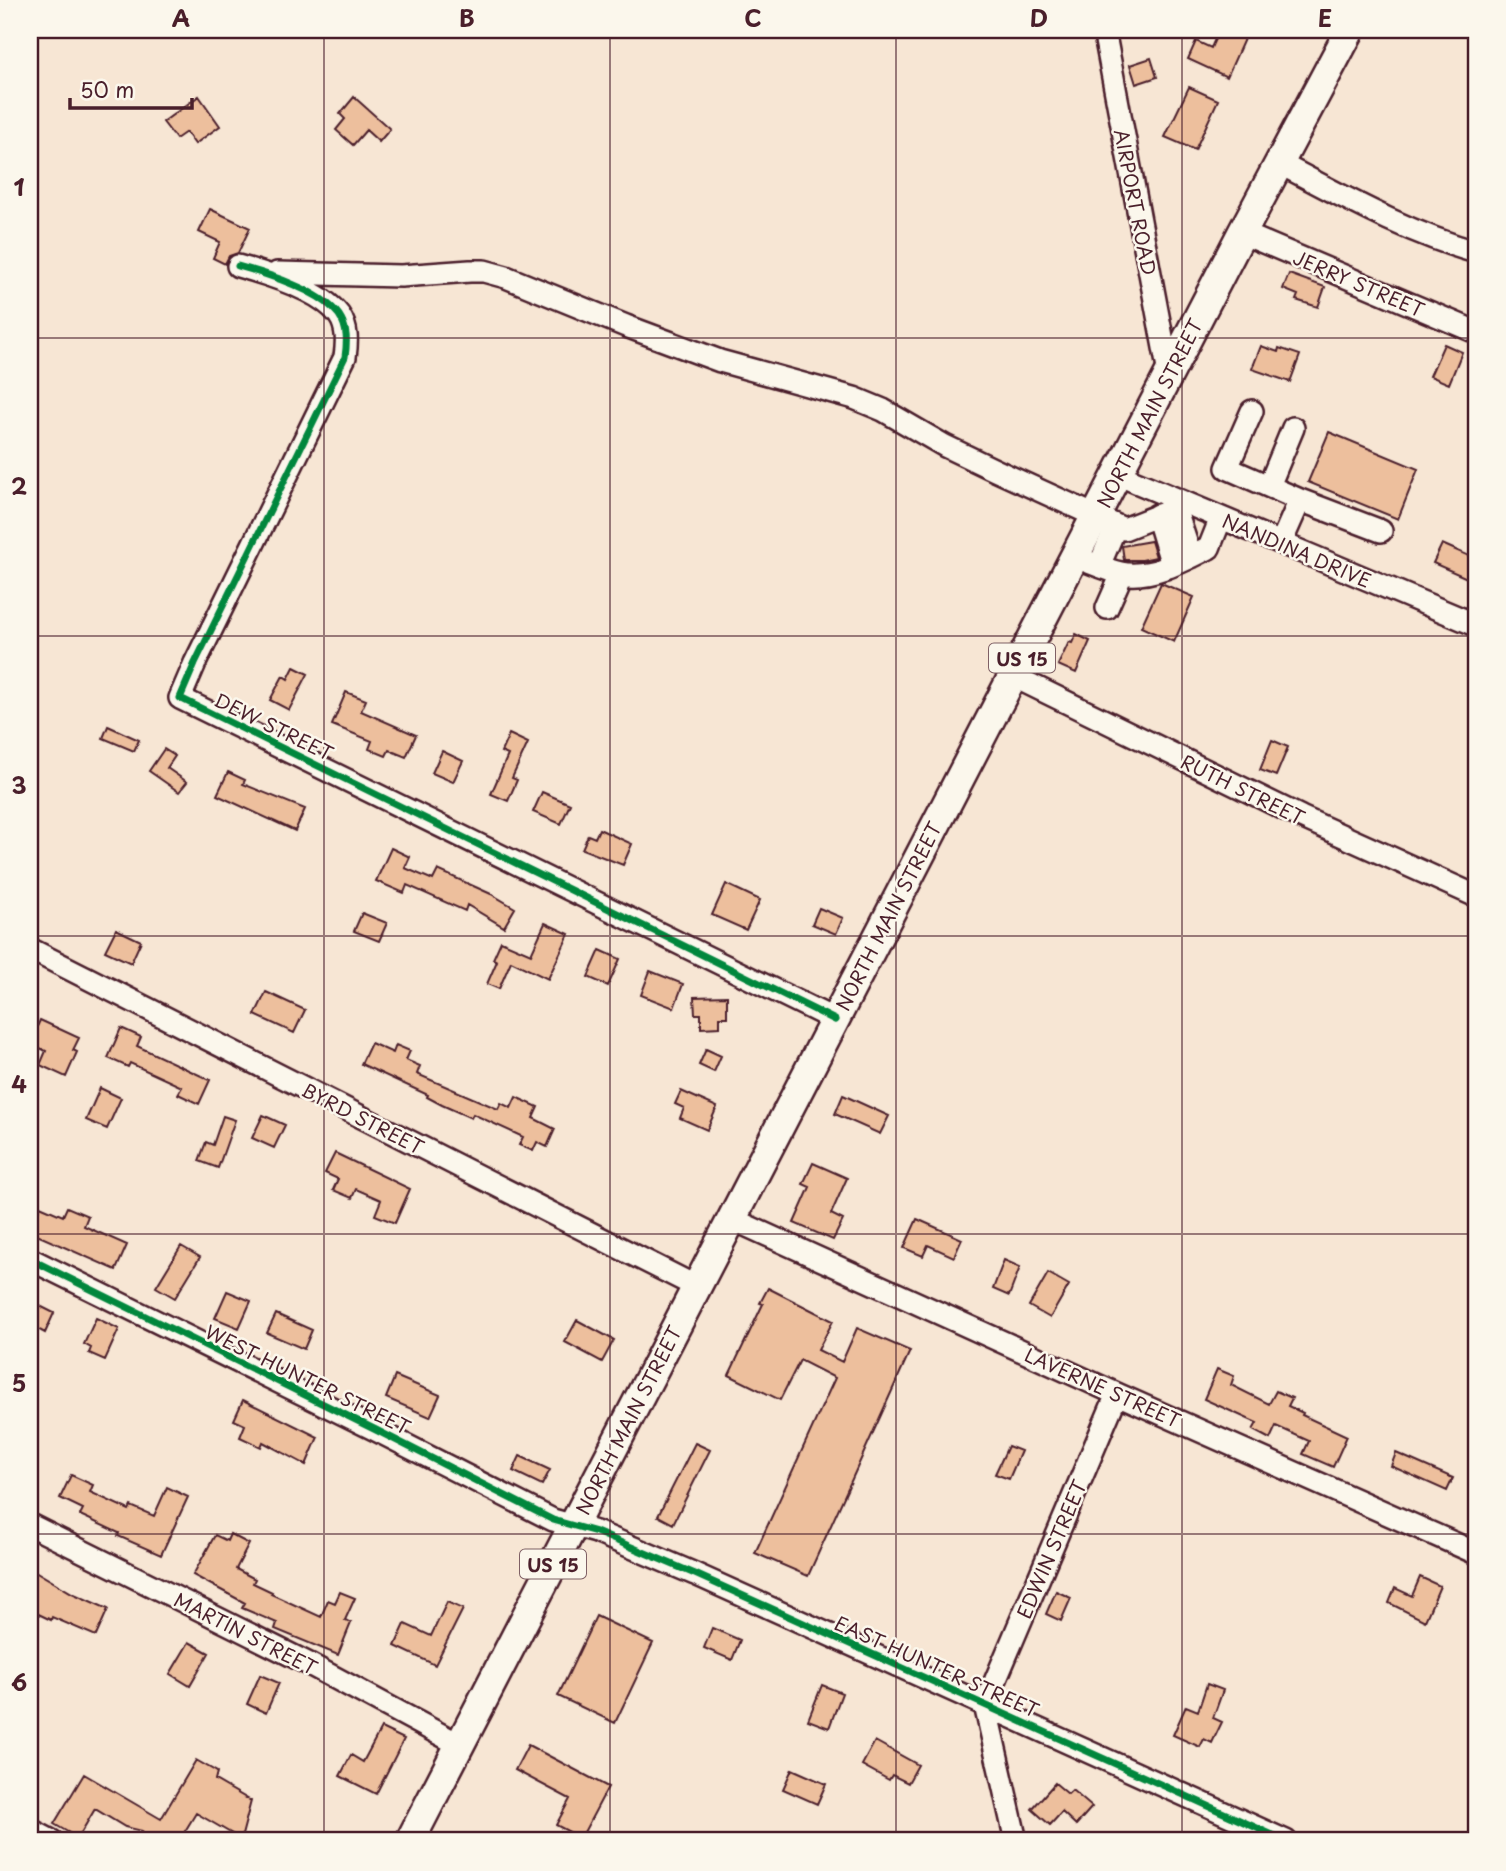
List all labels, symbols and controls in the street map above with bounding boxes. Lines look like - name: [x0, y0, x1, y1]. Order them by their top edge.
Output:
- text: A: [172, 0, 190, 35]
- text: B: [459, 0, 475, 35]
- text: C: [744, 0, 762, 35]
- text: D: [1030, 0, 1048, 35]
- text: E: [1318, 0, 1332, 35]
- scale bar: [70, 66, 192, 110]
- text: 50 m: [80, 73, 134, 105]
- street label: AIRPORT ROAD: [1108, 126, 1164, 278]
- text: 1: [14, 169, 25, 204]
- street label: JERRY STREET: [1289, 243, 1429, 323]
- street label: NORTH MAIN STREET: [1089, 314, 1209, 512]
- text: 2: [11, 468, 27, 503]
- street label: NANDINA DRIVE: [1218, 506, 1376, 594]
- road number: US 15: [989, 644, 1055, 672]
- street label: DEW STREET: [210, 685, 338, 767]
- street label: RUTH STREET: [1176, 747, 1310, 831]
- text: 3: [11, 767, 27, 802]
- street label: NORTH MAIN STREET: [828, 817, 948, 1015]
- text: 4: [11, 1066, 27, 1101]
- street label: BYRD STREET: [297, 1075, 429, 1161]
- street label: WEST HUNTER STREET: [201, 1317, 415, 1441]
- street label: NORTH MAIN STREET: [568, 1321, 688, 1519]
- street label: LAVERNE STREET: [1021, 1340, 1185, 1434]
- text: 5: [12, 1365, 26, 1400]
- street label: EDWIN STREET: [1009, 1475, 1093, 1623]
- road number: US 15: [520, 1549, 586, 1578]
- street label: MARTIN STREET: [170, 1585, 322, 1681]
- street label: EAST HUNTER STREET: [830, 1608, 1044, 1724]
- text: 6: [11, 1664, 27, 1699]

